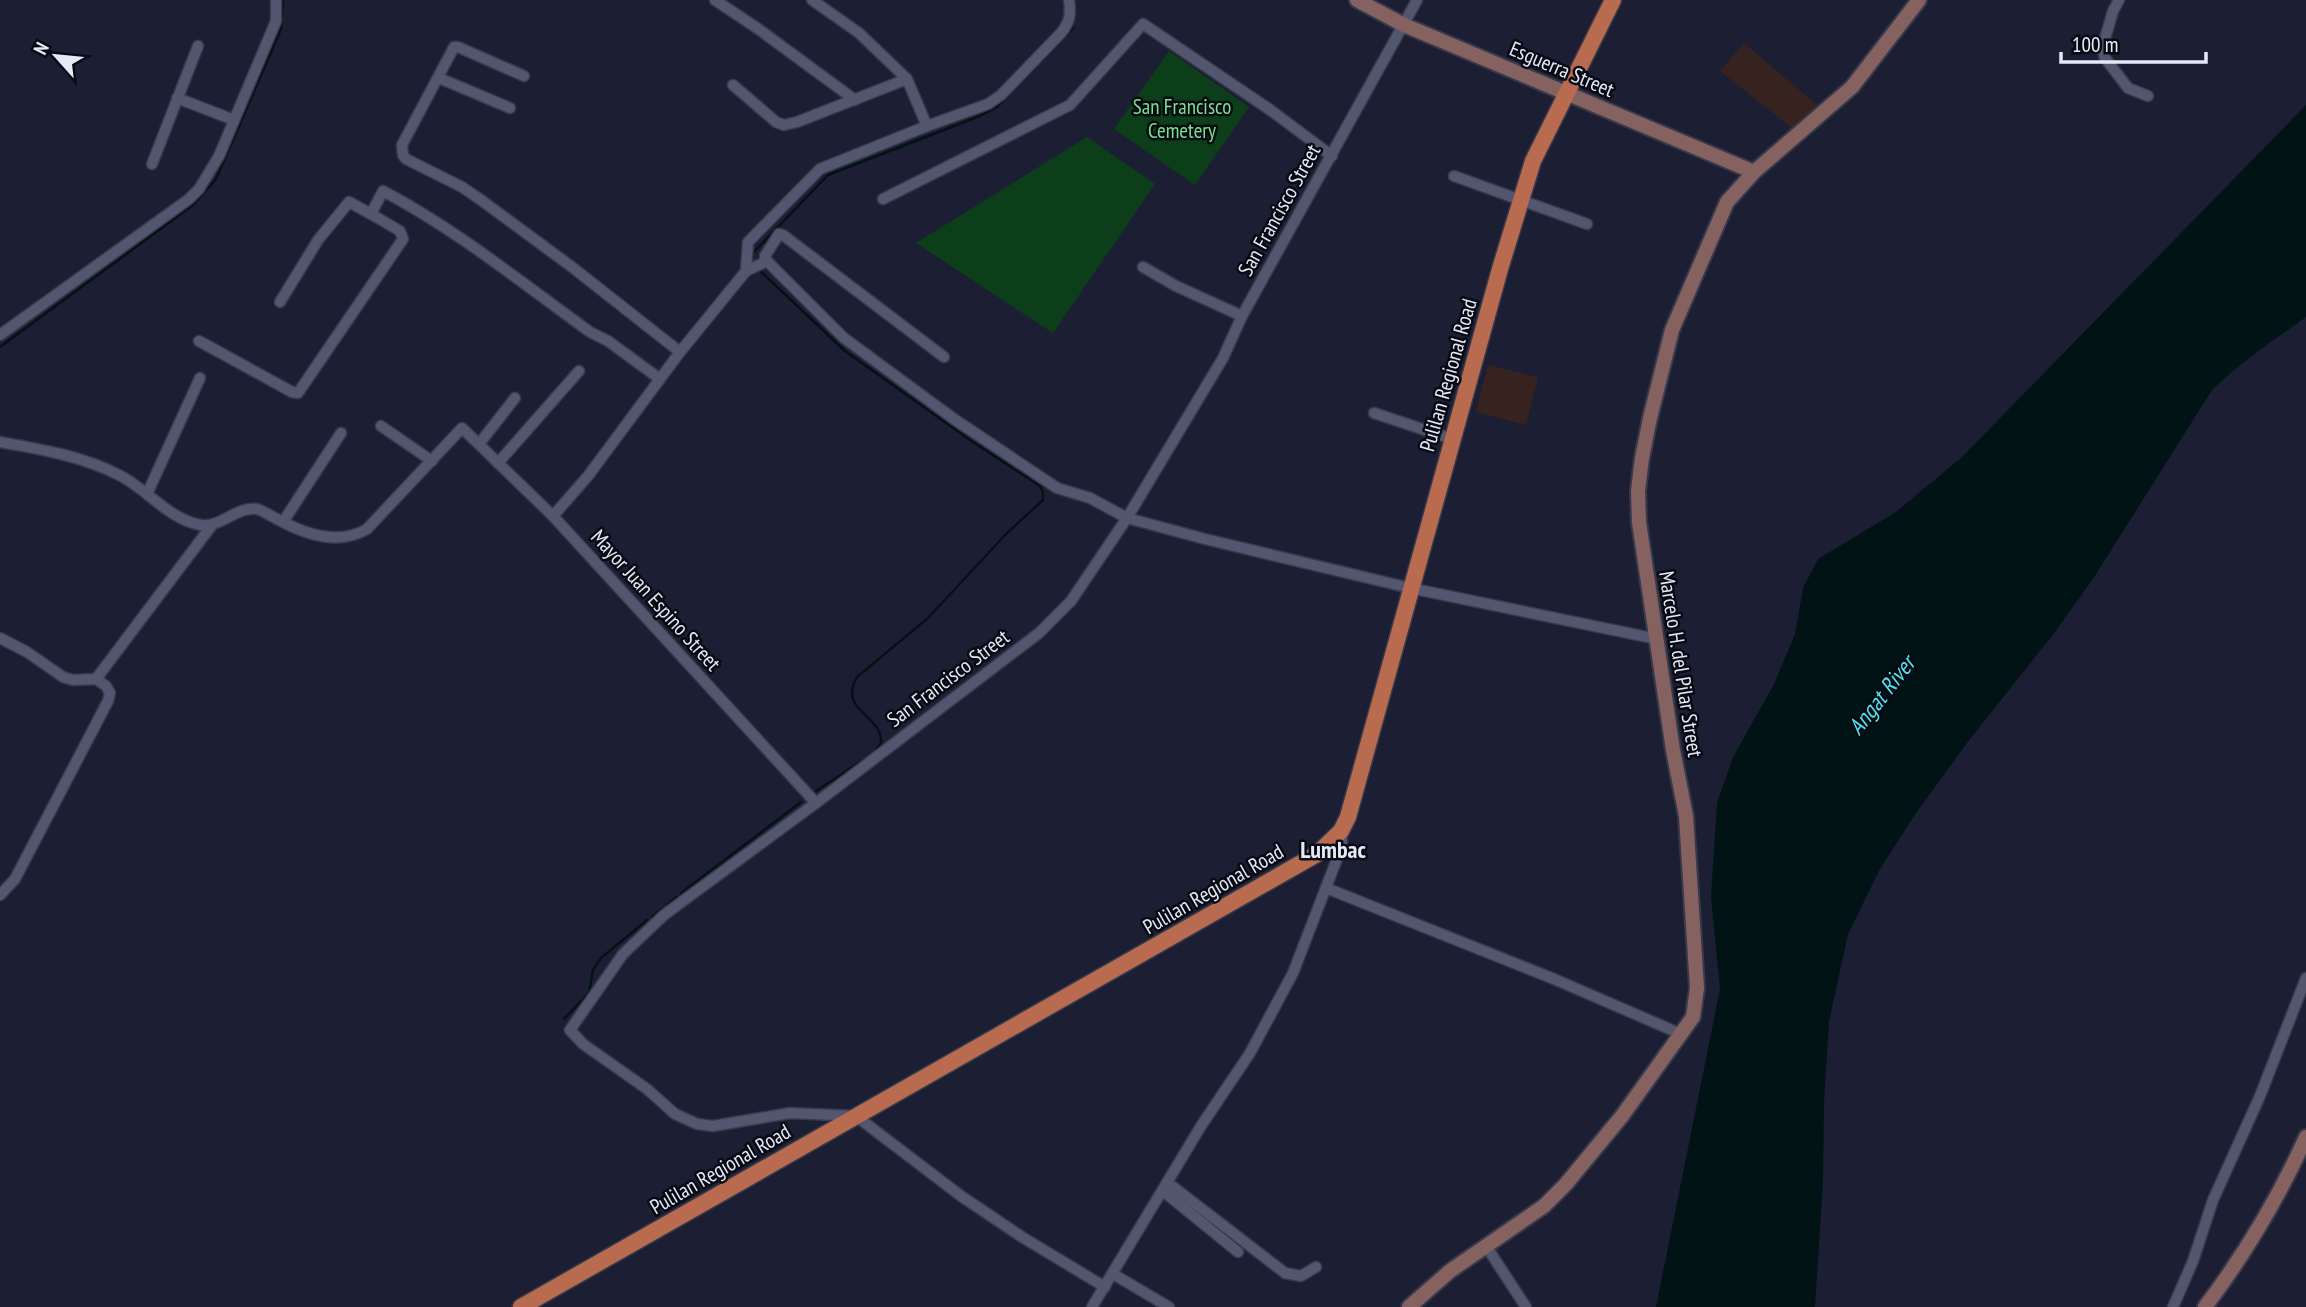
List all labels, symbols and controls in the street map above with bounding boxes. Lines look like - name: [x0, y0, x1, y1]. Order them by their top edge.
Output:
- north arrow: [21, 21, 91, 91]
- scale bar: [2061, 21, 2206, 65]
- text: 100 m: [2072, 31, 2118, 58]
- street label: Esguerra Street: [1506, 35, 1618, 103]
- text: N: [28, 38, 54, 58]
- park label: San Francisco Cemetery: [1133, 93, 1231, 144]
- street label: San Francisco Street: [1232, 139, 1326, 281]
- street label: Pulilan Regional Road: [1413, 295, 1483, 455]
- street label: Mayor Juan Espino Street: [585, 524, 727, 677]
- street label: Marcelo H. del Pilar Street: [1653, 569, 1709, 759]
- street label: San Francisco Street: [881, 623, 1015, 733]
- water label: Angat River: [1841, 647, 1923, 740]
- district label: Lumbac: [1300, 834, 1366, 865]
- street label: Pulilan Regional Road: [1138, 838, 1288, 940]
- street label: Pulilan Regional Road: [645, 1118, 795, 1220]

